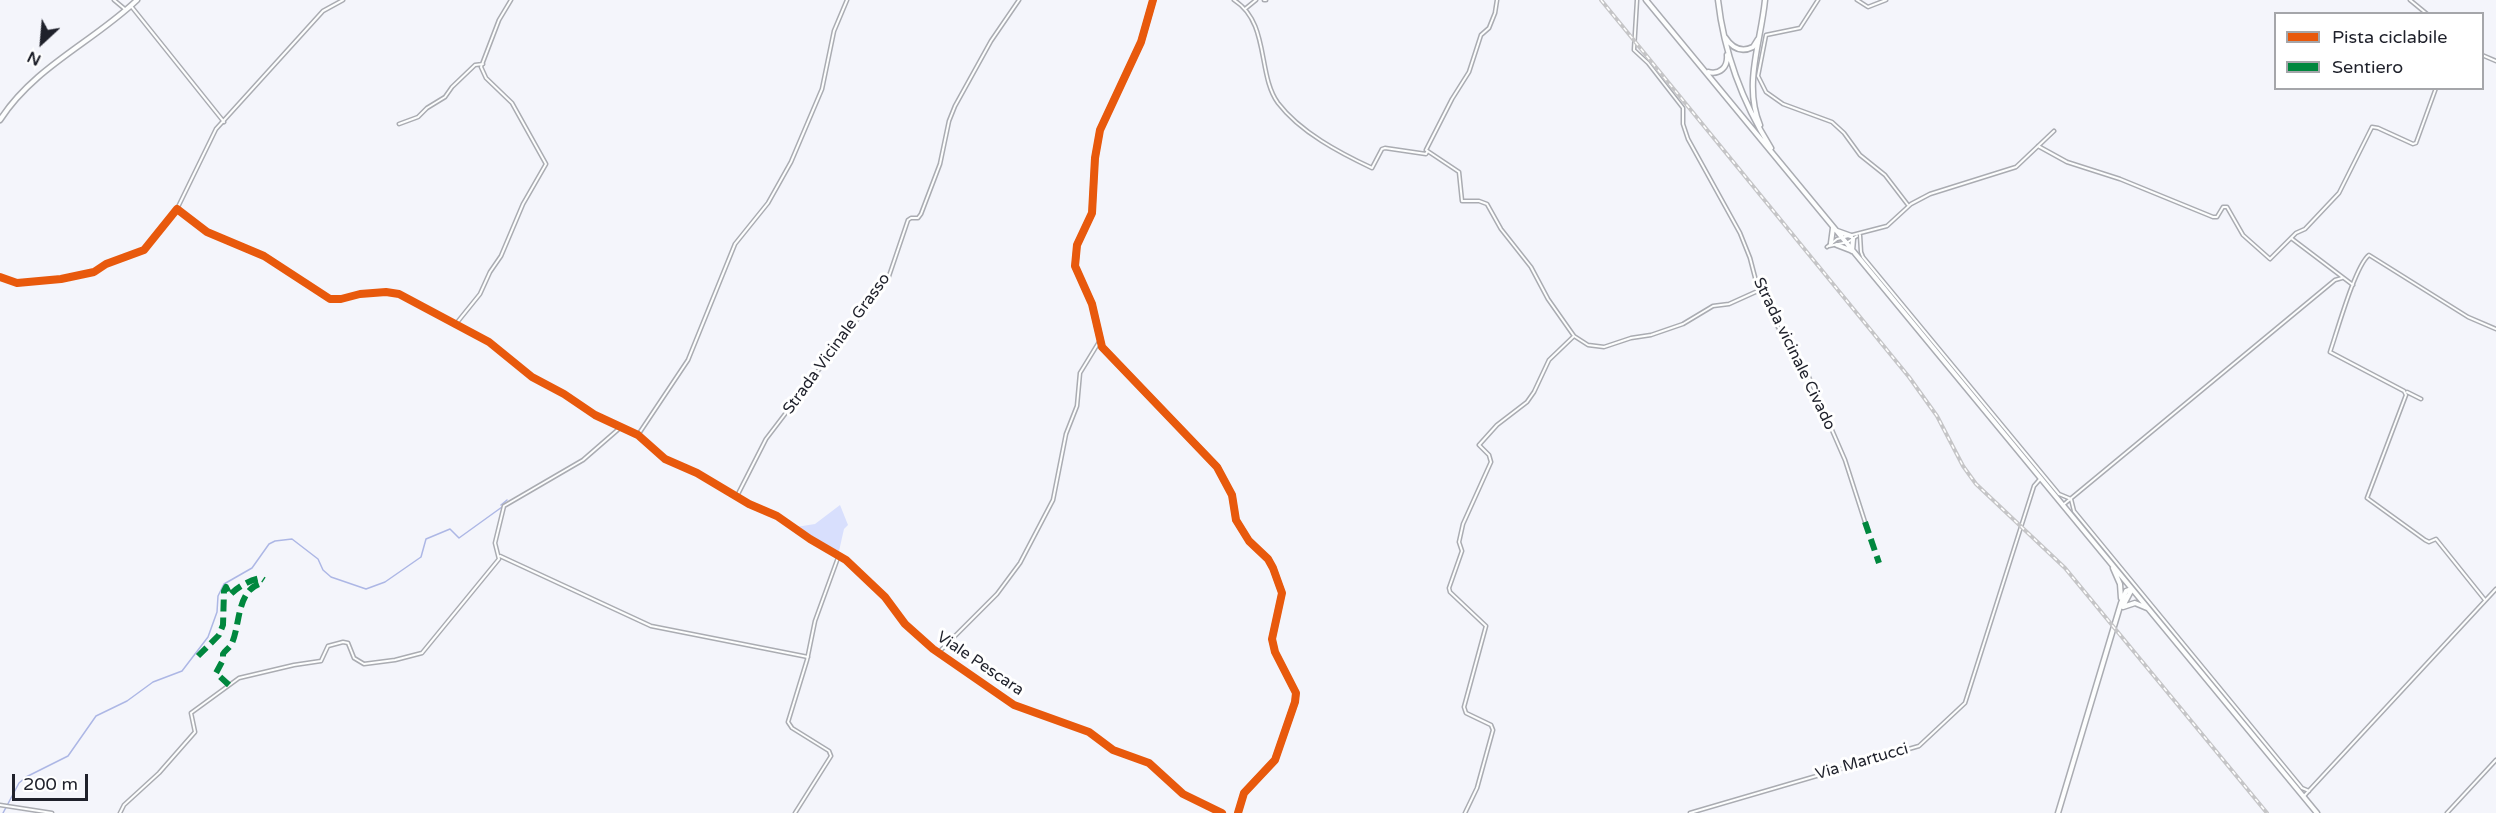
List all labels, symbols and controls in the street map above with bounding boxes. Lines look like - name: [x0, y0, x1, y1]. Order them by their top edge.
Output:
- north arrow: [12, 12, 72, 72]
- legend: [2274, 12, 2484, 90]
- text: Pista ciclabile: [2332, 26, 2447, 48]
- text: N: [24, 46, 44, 70]
- text: Sentiero: [2332, 56, 2403, 78]
- street label: Strada Vicinale Grasso: [779, 270, 895, 418]
- street label: Strada vicinale Civado: [1749, 275, 1839, 433]
- street label: Viale Pescara: [933, 628, 1027, 700]
- street label: Via Martucci: [1813, 740, 1911, 784]
- scale bar: [15, 762, 92, 800]
- text: 200 m: [23, 773, 78, 795]

